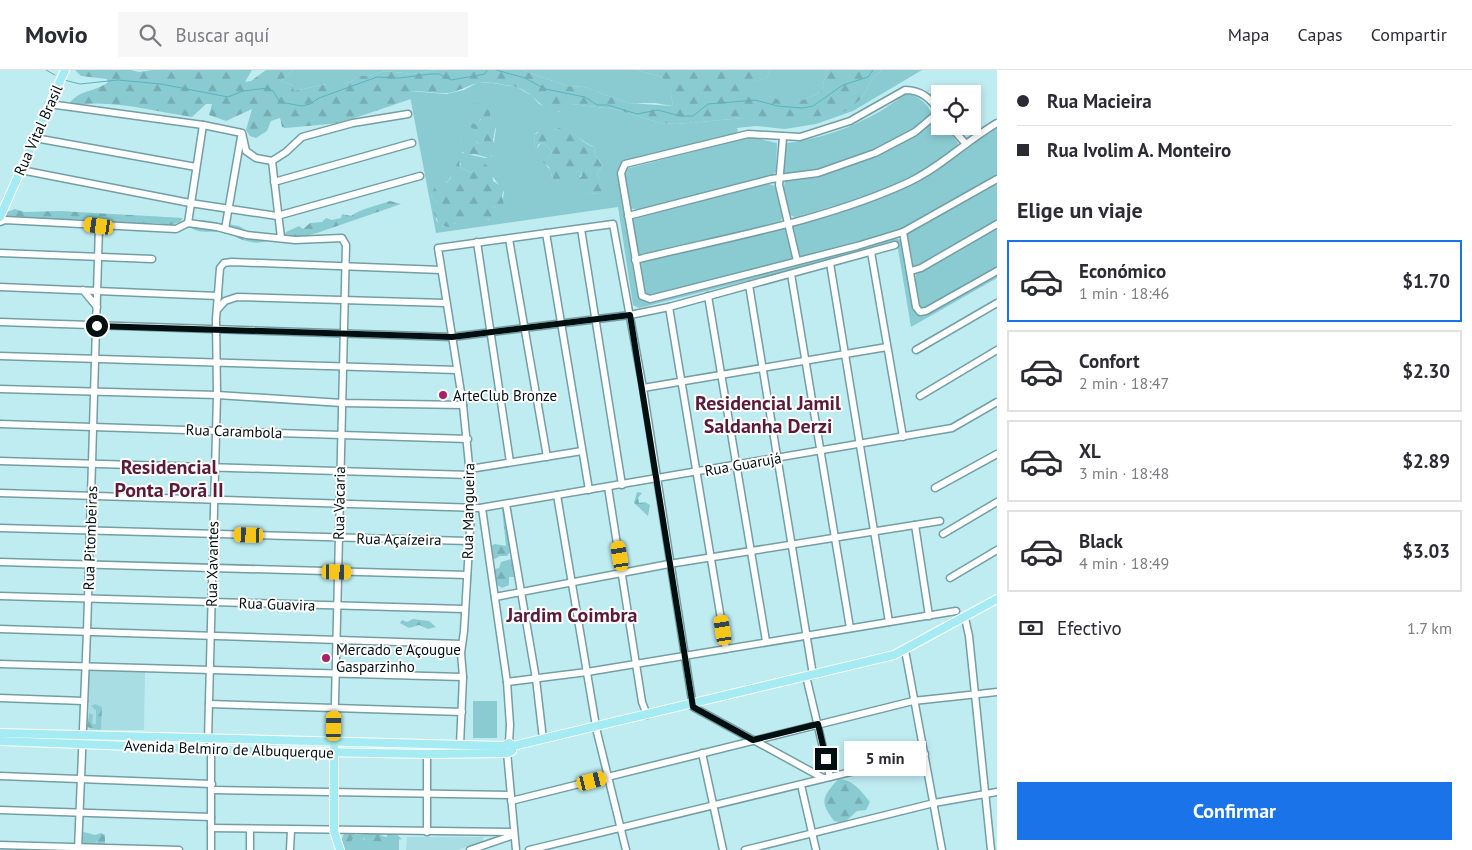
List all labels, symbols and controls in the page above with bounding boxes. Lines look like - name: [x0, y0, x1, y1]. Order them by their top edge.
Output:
- search box: [118, 12, 468, 57]
- text: Movio: [25, 19, 88, 50]
- icon: search: [136, 21, 164, 49]
- text: Buscar aquí: [176, 23, 269, 47]
- text: Mapa: [1228, 23, 1270, 46]
- text: Capas: [1298, 23, 1343, 46]
- text: Compartir: [1371, 23, 1447, 46]
- street label: Rua Vital Brasil: [10, 81, 67, 178]
- map controls: [931, 85, 981, 135]
- button: locate: [931, 85, 981, 135]
- text: Rua Macieira: [1047, 89, 1152, 113]
- text: Rua Ivolim A. Monteiro: [1047, 138, 1231, 162]
- text: Elige un viaje: [1017, 196, 1143, 224]
- car: [83, 216, 114, 236]
- icon: car: [1019, 259, 1064, 304]
- text: Económico: [1079, 259, 1166, 283]
- text: $1.70: [1402, 269, 1450, 293]
- text: 1 min · 18:46: [1079, 283, 1169, 303]
- route start: [86, 315, 108, 337]
- icon: car: [1019, 349, 1064, 394]
- text: Confort: [1079, 349, 1140, 373]
- text: $2.30: [1402, 359, 1450, 383]
- text: 2 min · 18:47: [1079, 373, 1169, 393]
- place label: ArteClub Bronze: [453, 386, 557, 405]
- marker: ArteClub Bronze: [437, 389, 449, 401]
- district label: Residencial Jamil Saldanha Derzi: [695, 390, 841, 439]
- street label: Rua Carambola: [185, 420, 283, 442]
- icon: car: [1019, 439, 1064, 484]
- text: XL: [1079, 439, 1101, 463]
- street label: Rua Guarujá: [703, 448, 783, 480]
- text: $2.89: [1402, 449, 1450, 473]
- district label: Residencial Ponta Porã II: [114, 454, 224, 503]
- street label: Rua Mangueira: [458, 463, 478, 559]
- text: 3 min · 18:48: [1079, 463, 1169, 483]
- street label: Rua Vacaria: [329, 466, 349, 540]
- street label: Rua Pitombeiras: [79, 485, 101, 591]
- street label: Rua Xavantes: [202, 521, 222, 607]
- car: [233, 527, 264, 543]
- street label: Rua Açaízeira: [356, 529, 442, 549]
- icon: car: [1019, 529, 1064, 574]
- text: Black: [1079, 529, 1123, 553]
- text: $3.03: [1402, 539, 1450, 563]
- car: [610, 540, 629, 572]
- text: 4 min · 18:49: [1079, 553, 1169, 573]
- car: [321, 564, 352, 580]
- street label: Rua Guavira: [238, 593, 316, 615]
- district label: Jardim Coimbra: [505, 602, 638, 628]
- car: [713, 614, 732, 646]
- icon: cash: [1017, 614, 1045, 642]
- text: Efectivo: [1057, 616, 1122, 640]
- text: 1.7 km: [1407, 618, 1452, 638]
- place label: Mercado e Açougue Gasparzinho: [336, 640, 461, 676]
- marker: Mercado e Açougue Gasparzinho: [320, 652, 332, 664]
- car: [326, 711, 341, 741]
- street label: Avenida Belmiro de Albuquerque: [124, 736, 334, 762]
- callout: 5 min: [844, 742, 926, 776]
- route end: [815, 748, 837, 770]
- text: 5 min: [865, 748, 905, 768]
- car: [575, 770, 608, 792]
- button: Confirmar: [1017, 782, 1452, 840]

